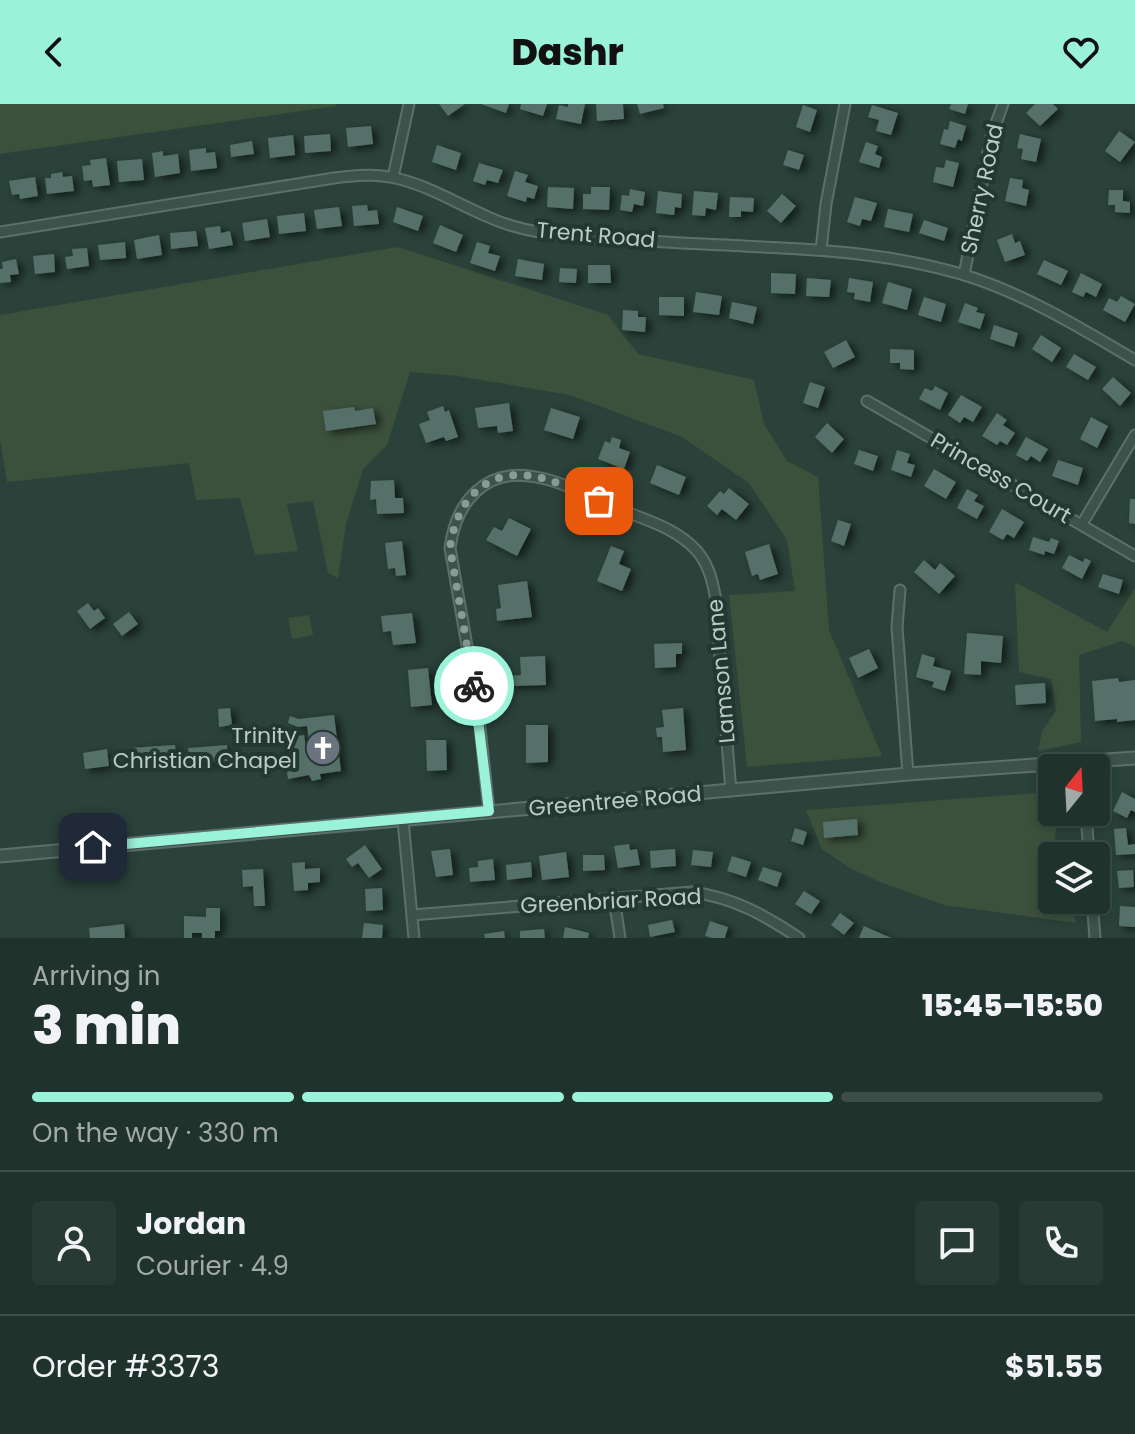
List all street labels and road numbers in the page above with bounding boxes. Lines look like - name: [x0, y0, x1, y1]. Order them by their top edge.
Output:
- street label: Sherry Road: [953, 121, 1011, 257]
- street label: Trent Road: [535, 214, 657, 256]
- street label: Princess Court: [925, 425, 1077, 531]
- street label: Lamson Lane: [699, 598, 743, 744]
- street label: Greentree Road: [527, 778, 703, 824]
- street label: Greenbriar Road: [520, 881, 702, 921]

